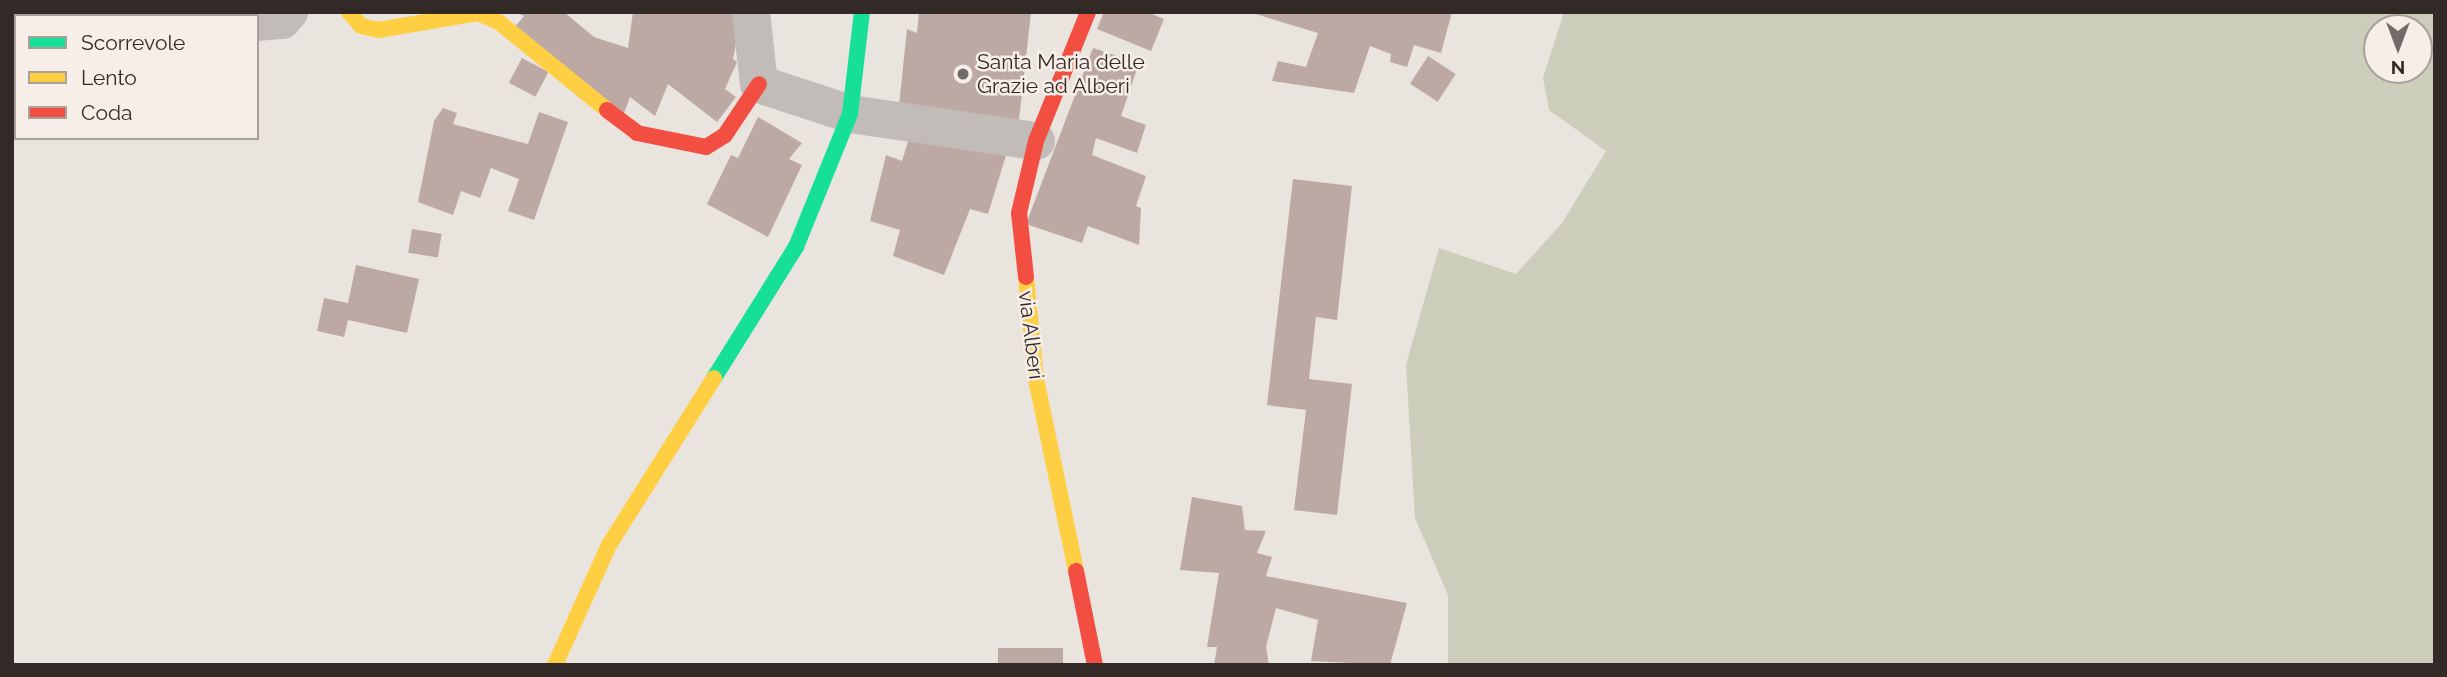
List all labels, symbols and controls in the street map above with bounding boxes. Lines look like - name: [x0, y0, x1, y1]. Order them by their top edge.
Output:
- legend: [14, 14, 259, 140]
- north arrow: [2363, 14, 2433, 84]
- text: Scorrevole: [81, 30, 185, 55]
- place label: Santa Maria delle Grazie ad Alberi: [977, 49, 1145, 99]
- text: N: [2391, 57, 2405, 79]
- text: Lento: [81, 65, 137, 90]
- marker: Santa Maria delle Grazie ad Alberi: [955, 66, 971, 82]
- text: Coda: [81, 100, 132, 125]
- street label: via Alberi: [1013, 289, 1049, 381]

